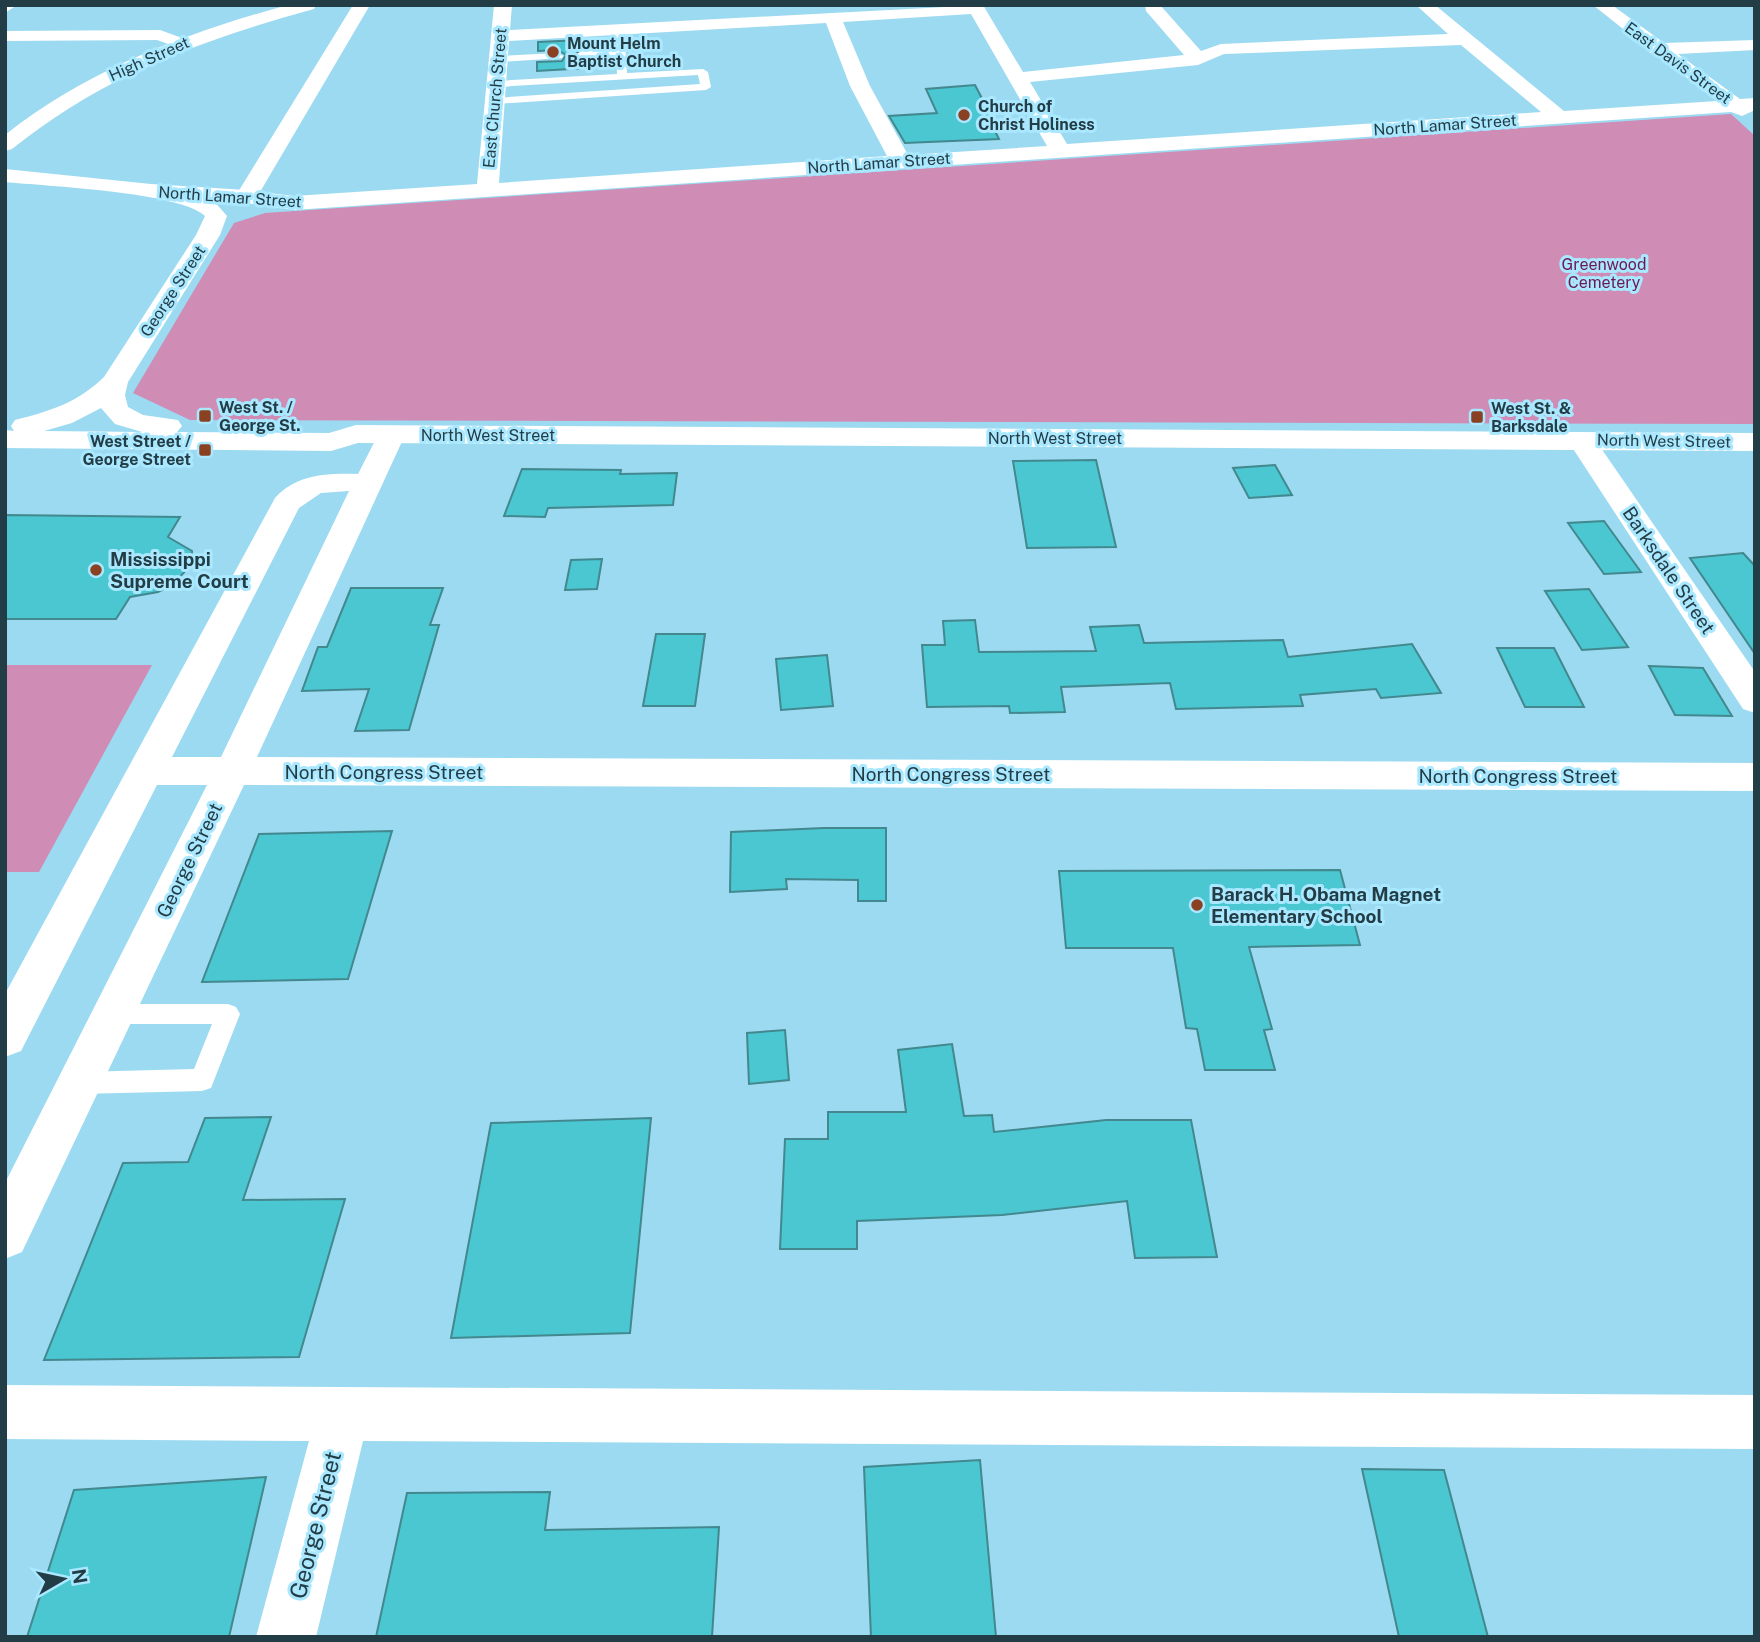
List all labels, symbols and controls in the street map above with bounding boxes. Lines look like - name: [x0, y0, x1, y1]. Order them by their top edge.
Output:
- street label: East Davis Street: [1621, 18, 1735, 108]
- street label: East Church Street: [479, 27, 511, 169]
- street label: High Street: [106, 33, 192, 85]
- place label: Mount Helm Baptist Church: [567, 34, 681, 71]
- marker: Mount Helm Baptist Church: [545, 44, 561, 60]
- place label: Church of Christ Holiness: [978, 97, 1095, 134]
- marker: Church of Christ Holiness: [956, 107, 972, 123]
- street label: North Lamar Street: [1373, 111, 1517, 139]
- street label: North Lamar Street: [807, 149, 951, 177]
- street label: North Lamar Street: [158, 183, 302, 211]
- street label: George Street: [136, 242, 210, 340]
- park label: Greenwood Cemetery: [1562, 255, 1646, 292]
- place label: West St. / George St.: [219, 398, 300, 435]
- place label: West St. & Barksdale: [1491, 399, 1571, 436]
- marker: West St. / George St.: [197, 408, 213, 424]
- marker: West St. & Barksdale: [1469, 409, 1485, 425]
- street label: North West Street: [421, 426, 555, 445]
- street label: North West Street: [988, 429, 1122, 448]
- street label: North West Street: [1597, 430, 1731, 452]
- place label: West Street / George Street: [82, 432, 191, 469]
- marker: West Street / George Street: [197, 442, 213, 458]
- street label: Barksdale Street: [1618, 502, 1720, 638]
- place label: Mississippi Supreme Court: [110, 548, 249, 592]
- marker: Mississippi Supreme Court: [88, 562, 104, 578]
- street label: North Congress Street: [285, 761, 483, 783]
- street label: North Congress Street: [852, 763, 1050, 785]
- street label: North Congress Street: [1419, 765, 1617, 787]
- street label: George Street: [152, 799, 226, 921]
- place label: Barack H. Obama Magnet Elementary School: [1211, 883, 1441, 927]
- marker: Barack H. Obama Magnet Elementary School: [1189, 897, 1205, 913]
- street label: George Street: [284, 1448, 346, 1602]
- north arrow: [28, 1544, 98, 1614]
- text: N: [68, 1567, 92, 1585]

